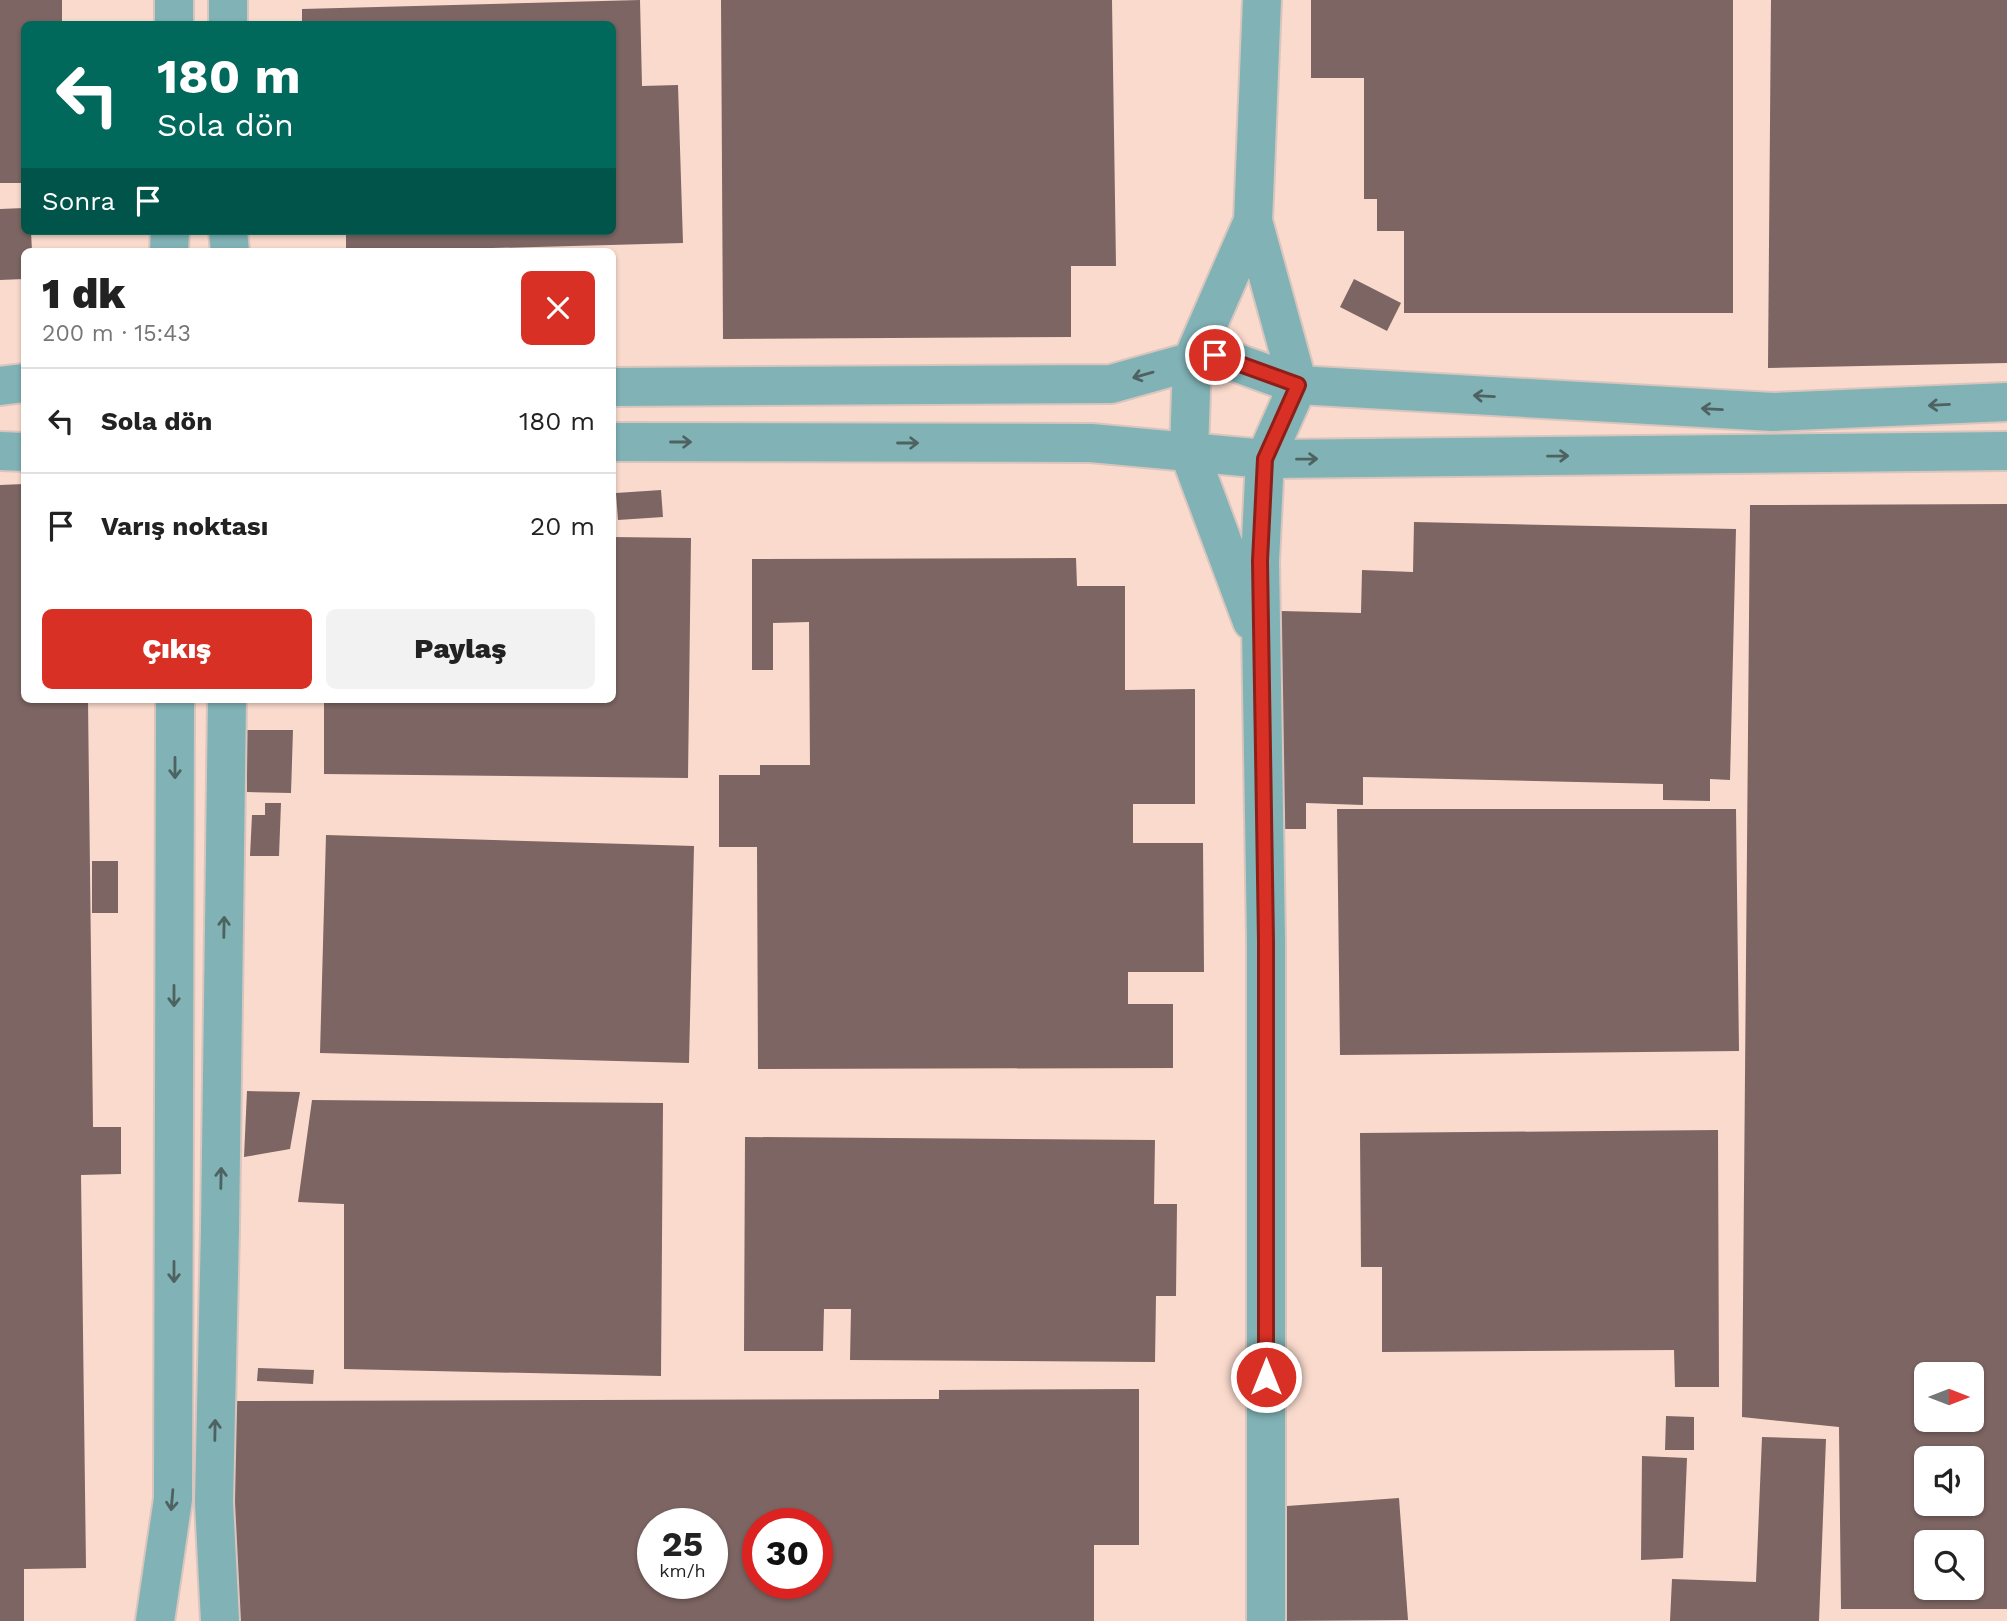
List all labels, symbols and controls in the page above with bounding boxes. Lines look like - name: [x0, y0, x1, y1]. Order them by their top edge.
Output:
- text: 180 m: [157, 47, 301, 105]
- icon: left: [42, 49, 133, 140]
- text: Sola dön: [157, 106, 294, 144]
- icon: arrive: [129, 182, 167, 220]
- text: Sonra: [42, 186, 115, 216]
- text: 1 dk: [42, 269, 125, 318]
- button: close: [521, 271, 595, 345]
- text: 200 m · 15:43: [42, 320, 191, 347]
- pin: [1185, 325, 1245, 385]
- icon: arrive: [1196, 336, 1234, 374]
- one-way arrow: [1132, 369, 1155, 382]
- one-way arrow: [1474, 389, 1496, 402]
- one-way arrow: [1928, 398, 1951, 411]
- icon: left: [42, 402, 80, 440]
- one-way arrow: [1701, 402, 1723, 415]
- text: Sola dön: [101, 406, 212, 436]
- text: 180 m: [519, 406, 595, 436]
- one-way arrow: [669, 435, 692, 449]
- one-way arrow: [896, 436, 919, 450]
- one-way arrow: [1547, 449, 1570, 463]
- one-way arrow: [1295, 452, 1318, 466]
- icon: arrive: [42, 507, 80, 545]
- text: Varış noktası: [101, 511, 268, 541]
- text: 20 m: [530, 511, 595, 541]
- button: Çıkış: [42, 609, 312, 689]
- button: Paylaş: [326, 609, 595, 689]
- one-way arrow: [168, 756, 182, 779]
- one-way arrow: [217, 915, 231, 938]
- one-way arrow: [167, 984, 181, 1007]
- one-way arrow: [214, 1167, 227, 1190]
- one-way arrow: [167, 1260, 181, 1283]
- position arrow: [1229, 1340, 1303, 1414]
- north arrow: [1914, 1362, 1984, 1432]
- map controls: [1914, 1362, 1984, 1600]
- one-way arrow: [209, 1419, 222, 1442]
- button: sound: [1914, 1446, 1984, 1516]
- one-way arrow: [165, 1488, 178, 1510]
- speed limit sign: 30: [742, 1508, 833, 1599]
- text: 25: [662, 1523, 703, 1565]
- button: search: [1914, 1530, 1984, 1600]
- text: km/h: [659, 1560, 706, 1581]

